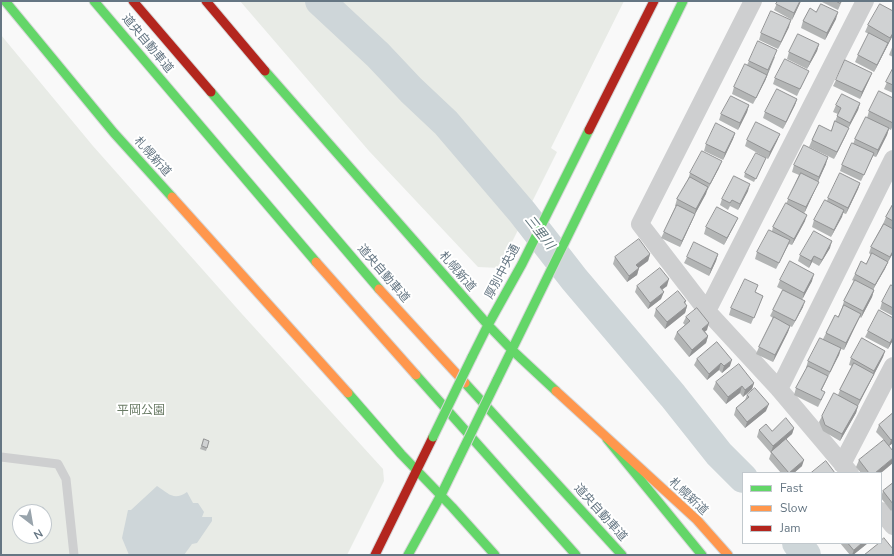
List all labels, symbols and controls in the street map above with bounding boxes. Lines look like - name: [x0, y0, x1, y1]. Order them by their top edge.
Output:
- street label: 道央自動車道: [118, 12, 176, 76]
- street label: 札幌新道: [131, 134, 173, 180]
- water label: 三里川: [521, 213, 557, 253]
- street label: 道央自動車道: [354, 242, 412, 306]
- street label: 厚別中央通: [483, 242, 523, 302]
- street label: 札幌新道: [436, 249, 478, 295]
- park label: 平岡公園: [117, 404, 165, 418]
- legend: [742, 472, 882, 544]
- street label: 札幌新道: [666, 475, 710, 519]
- text: Fast: [780, 480, 803, 496]
- street label: 道央自動車道: [571, 481, 629, 545]
- text: Slow: [780, 500, 808, 516]
- north arrow: [12, 504, 52, 544]
- text: Jam: [780, 520, 801, 536]
- text: N: [31, 525, 45, 542]

